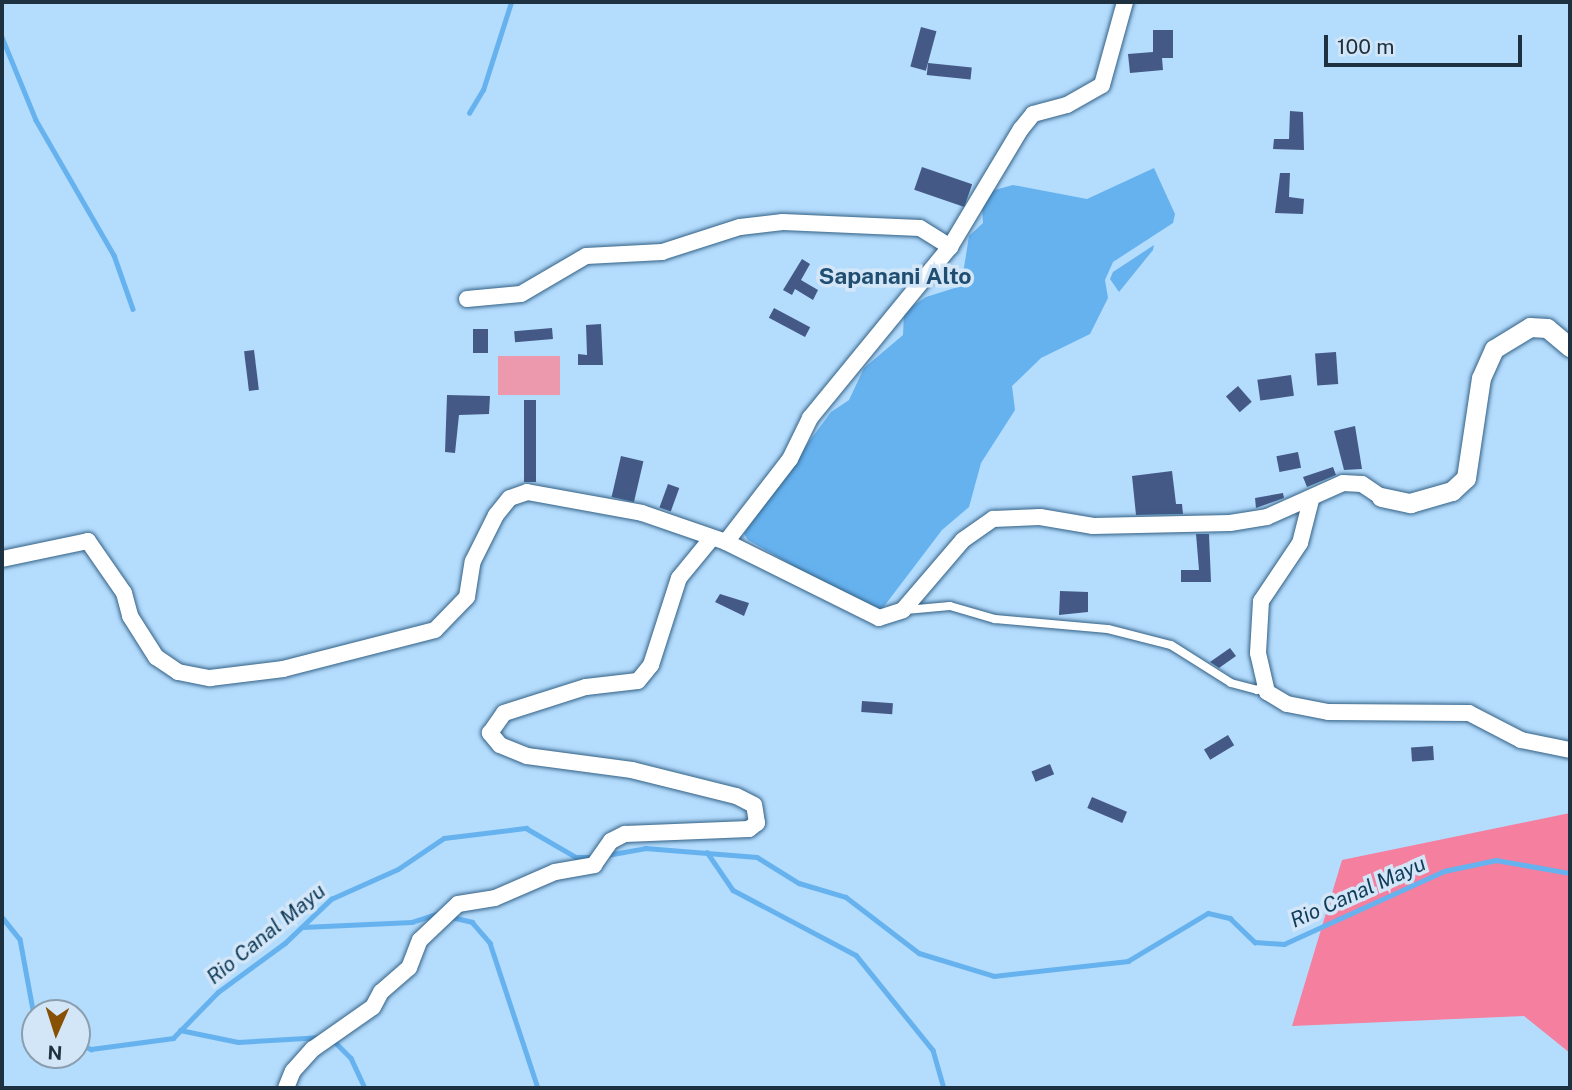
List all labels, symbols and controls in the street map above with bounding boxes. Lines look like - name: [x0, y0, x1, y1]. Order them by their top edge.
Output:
- scale bar: [1327, 21, 1525, 65]
- text: 100 m: [1337, 34, 1394, 59]
- district label: Sapanani Alto: [818, 262, 972, 290]
- water label: Rio Canal Mayu: [1286, 851, 1430, 933]
- water label: Rio Canal Mayu: [201, 878, 331, 990]
- north arrow: [21, 999, 91, 1069]
- text: N: [47, 1042, 63, 1064]

